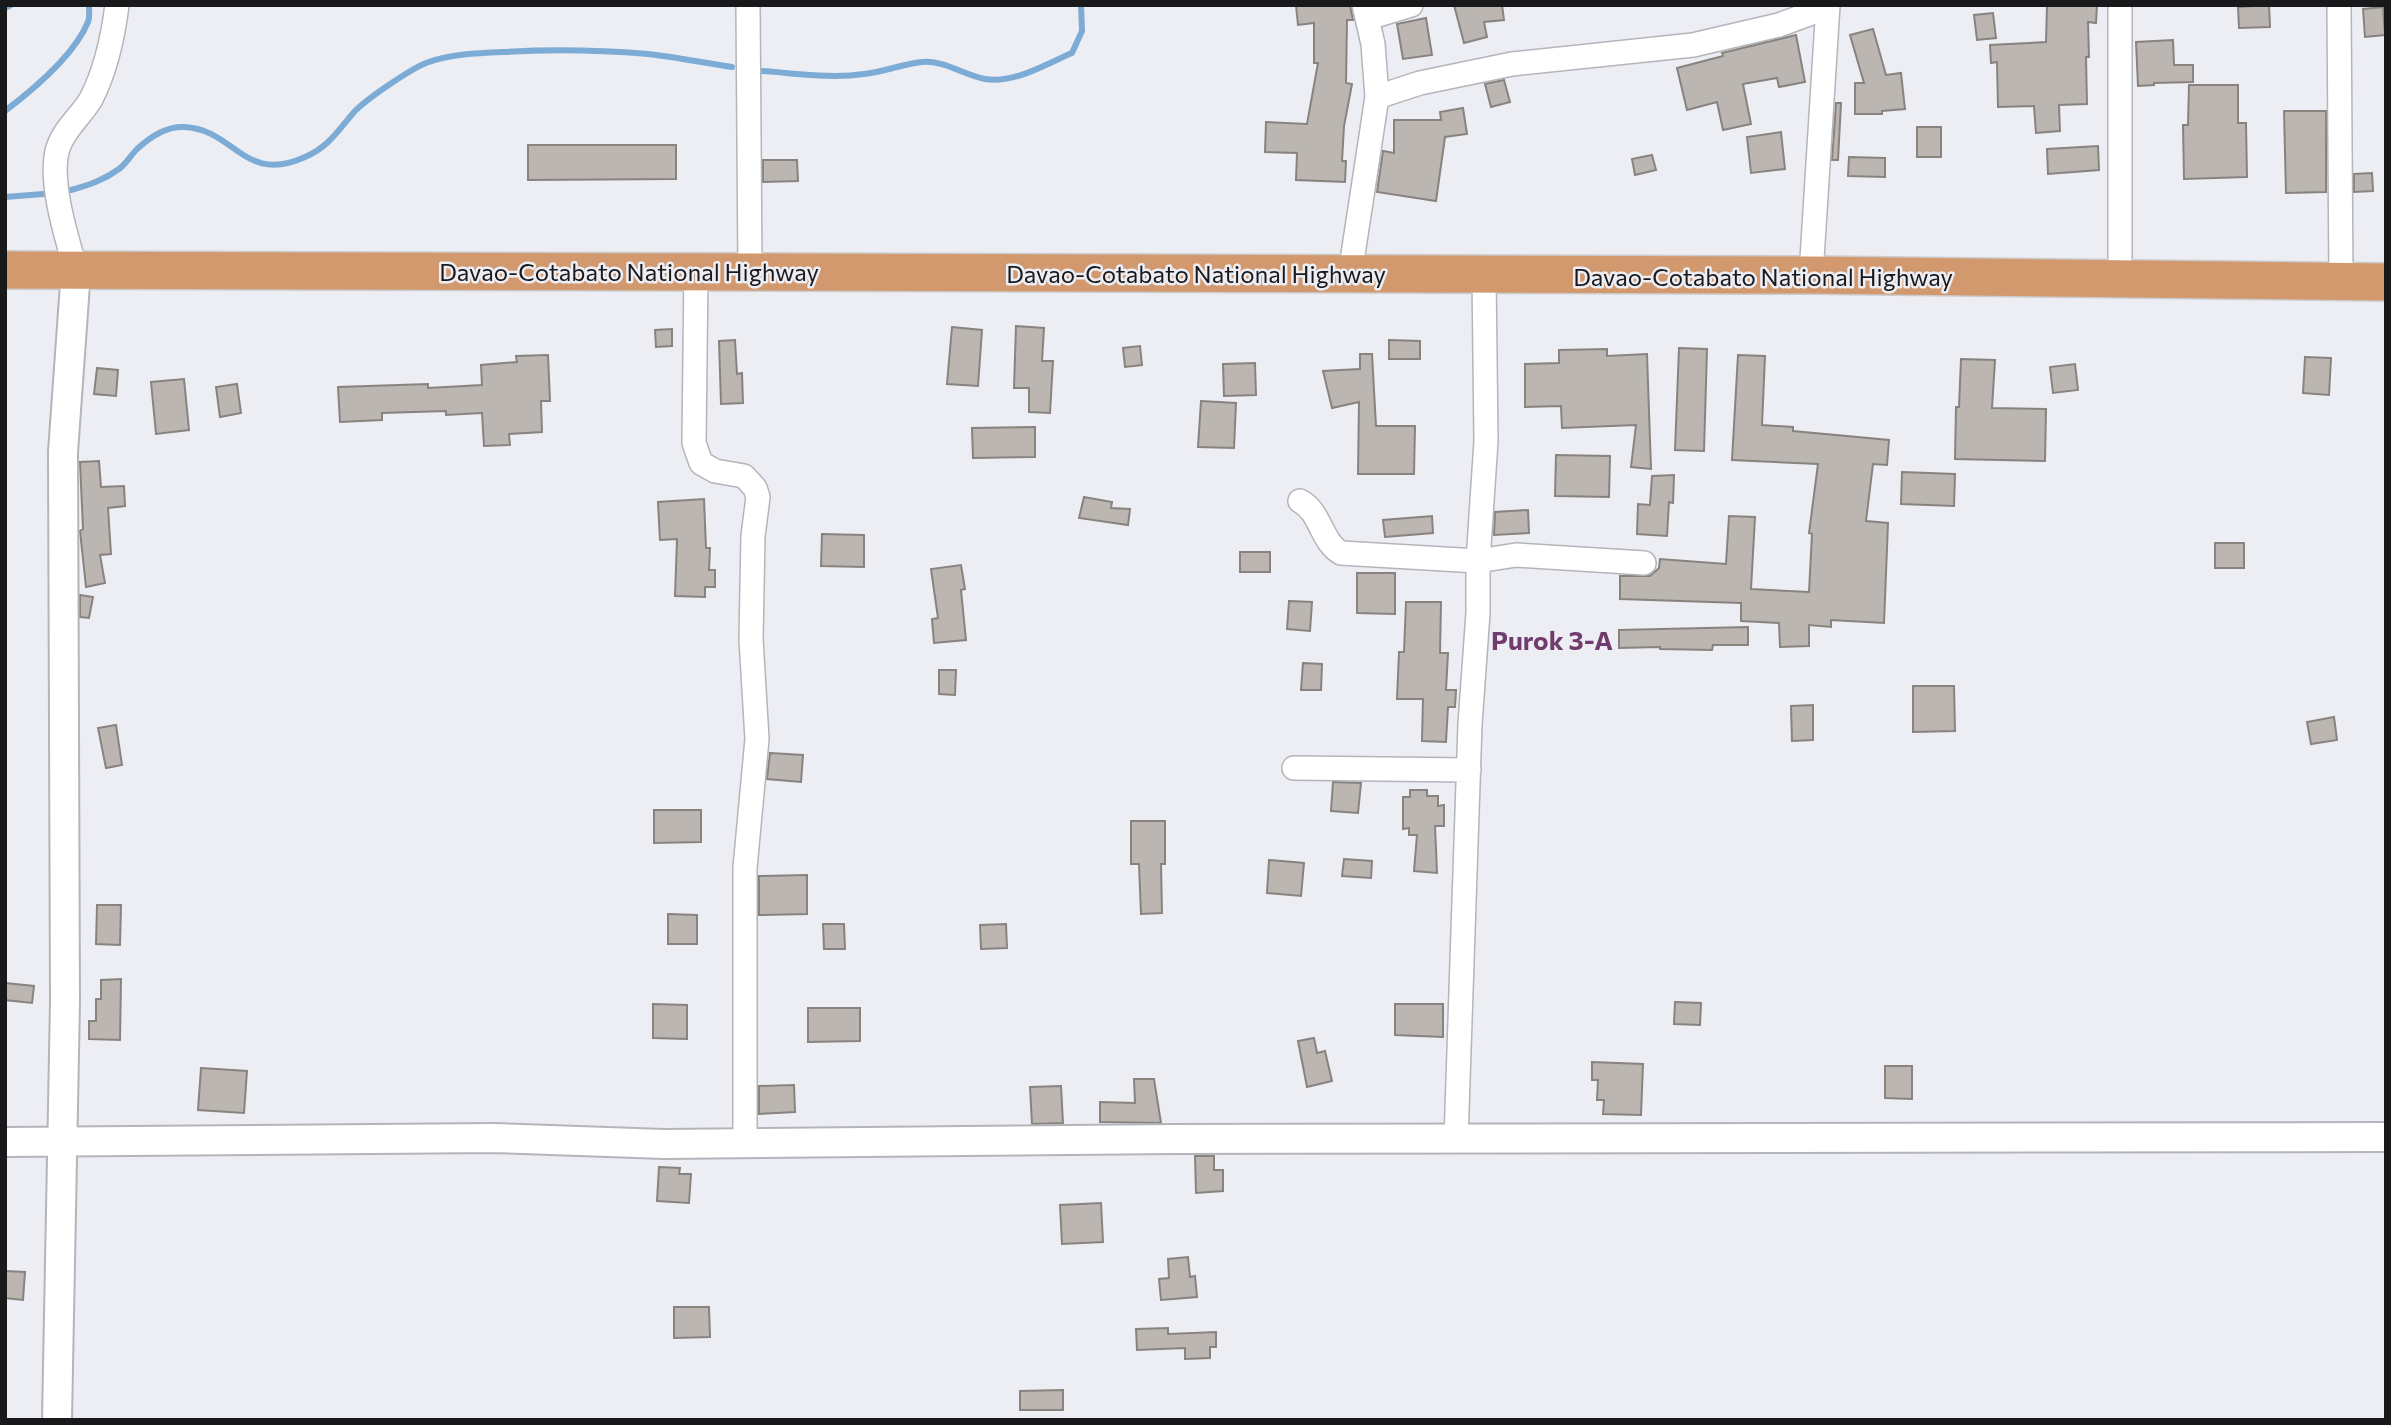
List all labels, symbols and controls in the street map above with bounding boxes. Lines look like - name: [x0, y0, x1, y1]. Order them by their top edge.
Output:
- street label: Davao-Cotabato National Highway: [439, 257, 819, 286]
- street label: Davao-Cotabato National Highway: [1006, 259, 1386, 288]
- street label: Davao-Cotabato National Highway: [1573, 262, 1953, 291]
- district label: Purok 3-A: [1491, 624, 1613, 655]

